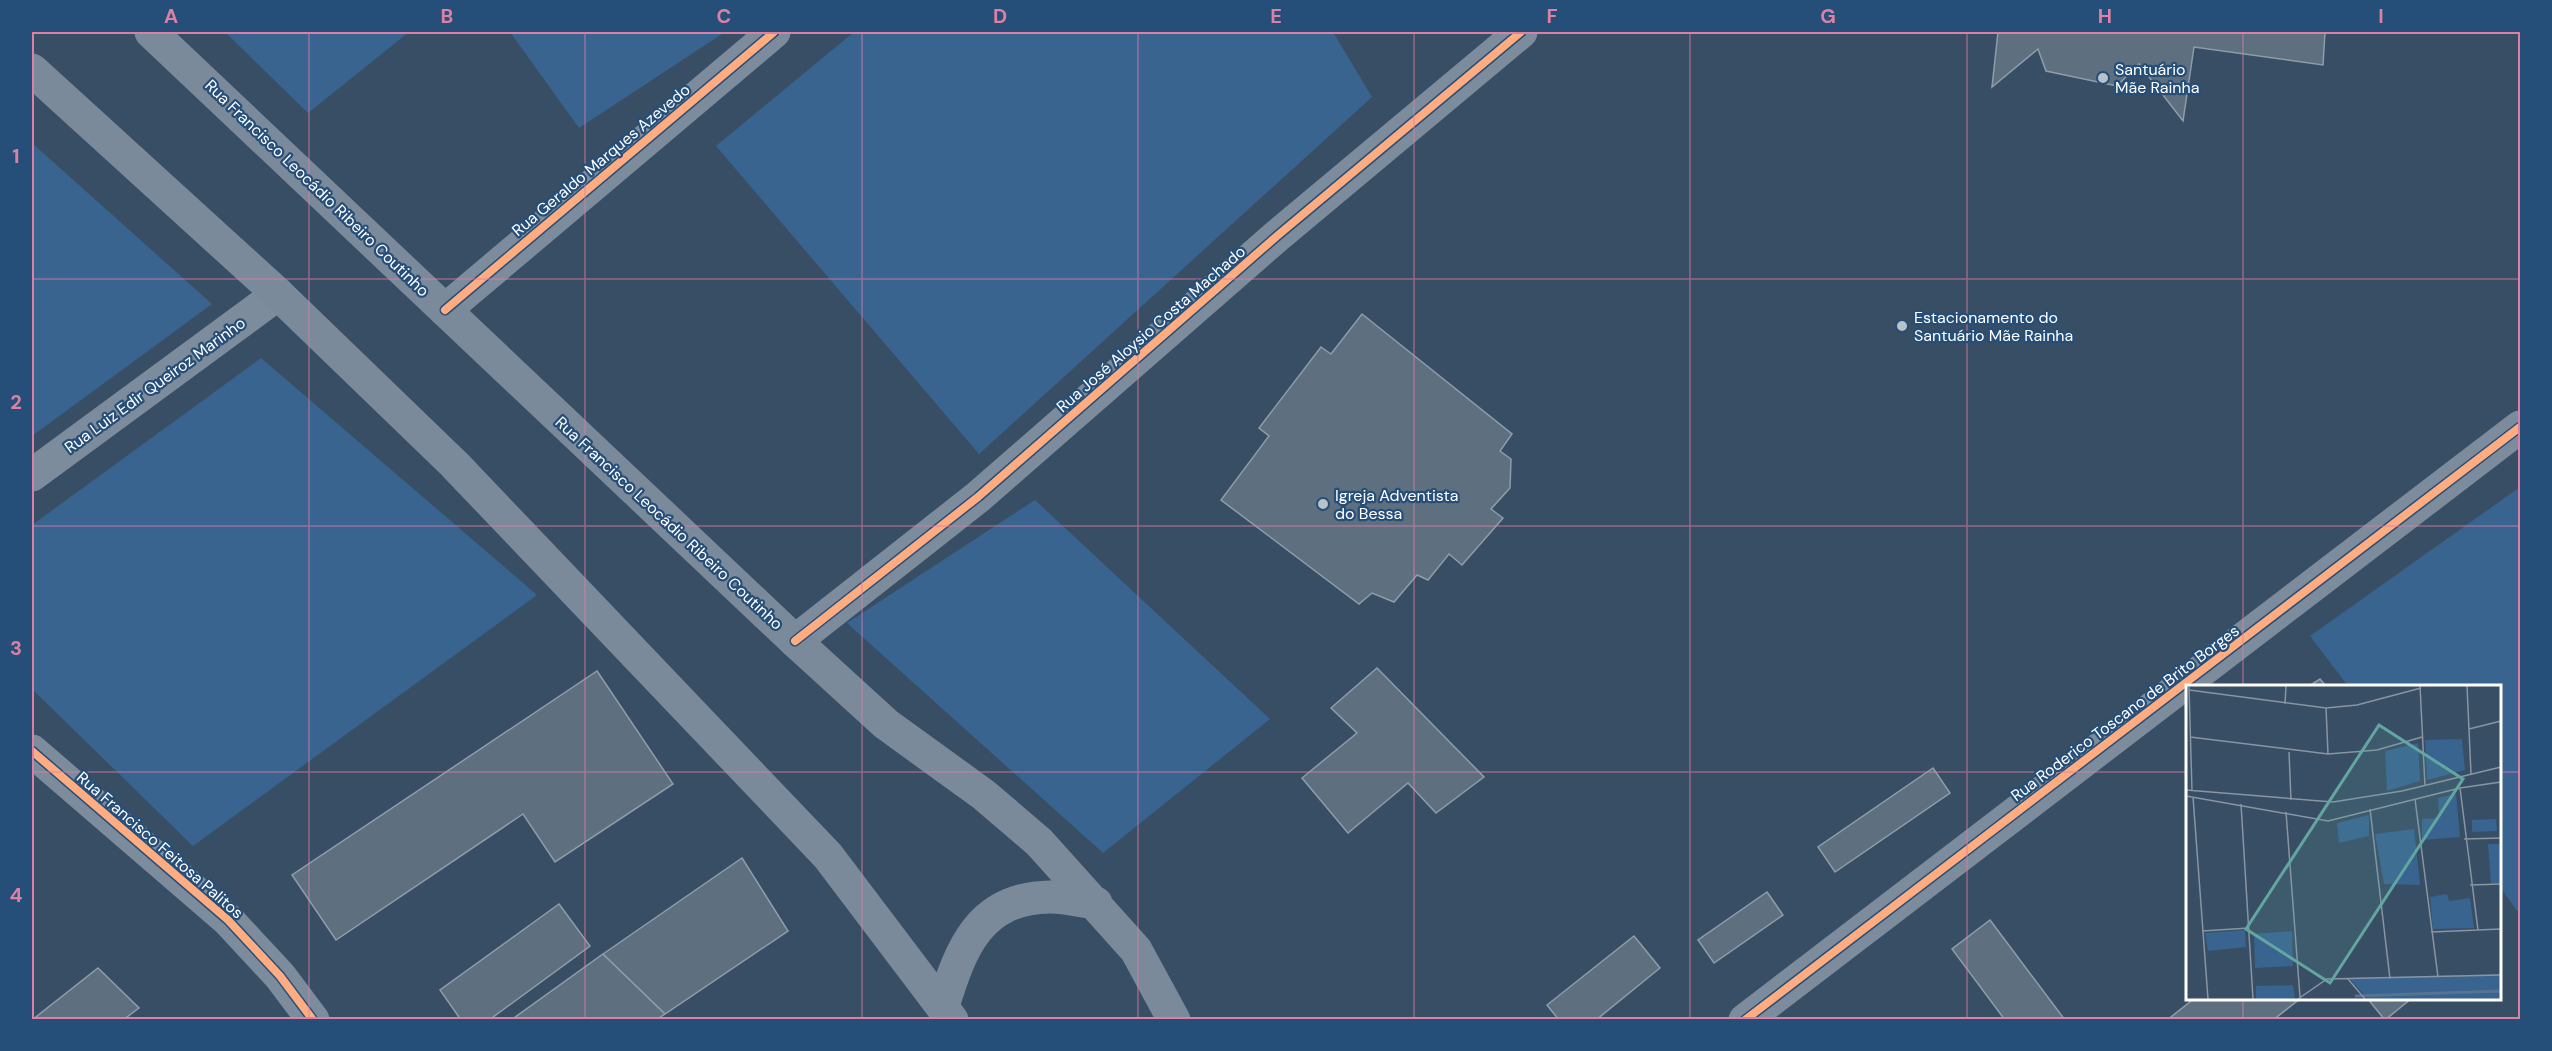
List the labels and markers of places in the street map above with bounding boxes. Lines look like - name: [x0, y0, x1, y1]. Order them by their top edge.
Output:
- place label: Santuário Mãe Rainha: [2115, 59, 2199, 98]
- marker: Santuário Mãe Rainha: [2096, 71, 2110, 85]
- place label: Estacionamento do Santuário Mãe Rainha: [1914, 307, 2073, 346]
- marker: Estacionamento do Santuário Mãe Rainha: [1895, 319, 1909, 333]
- place label: Igreja Adventista do Bessa: [1335, 485, 1459, 524]
- marker: Igreja Adventista do Bessa: [1316, 497, 1330, 511]

